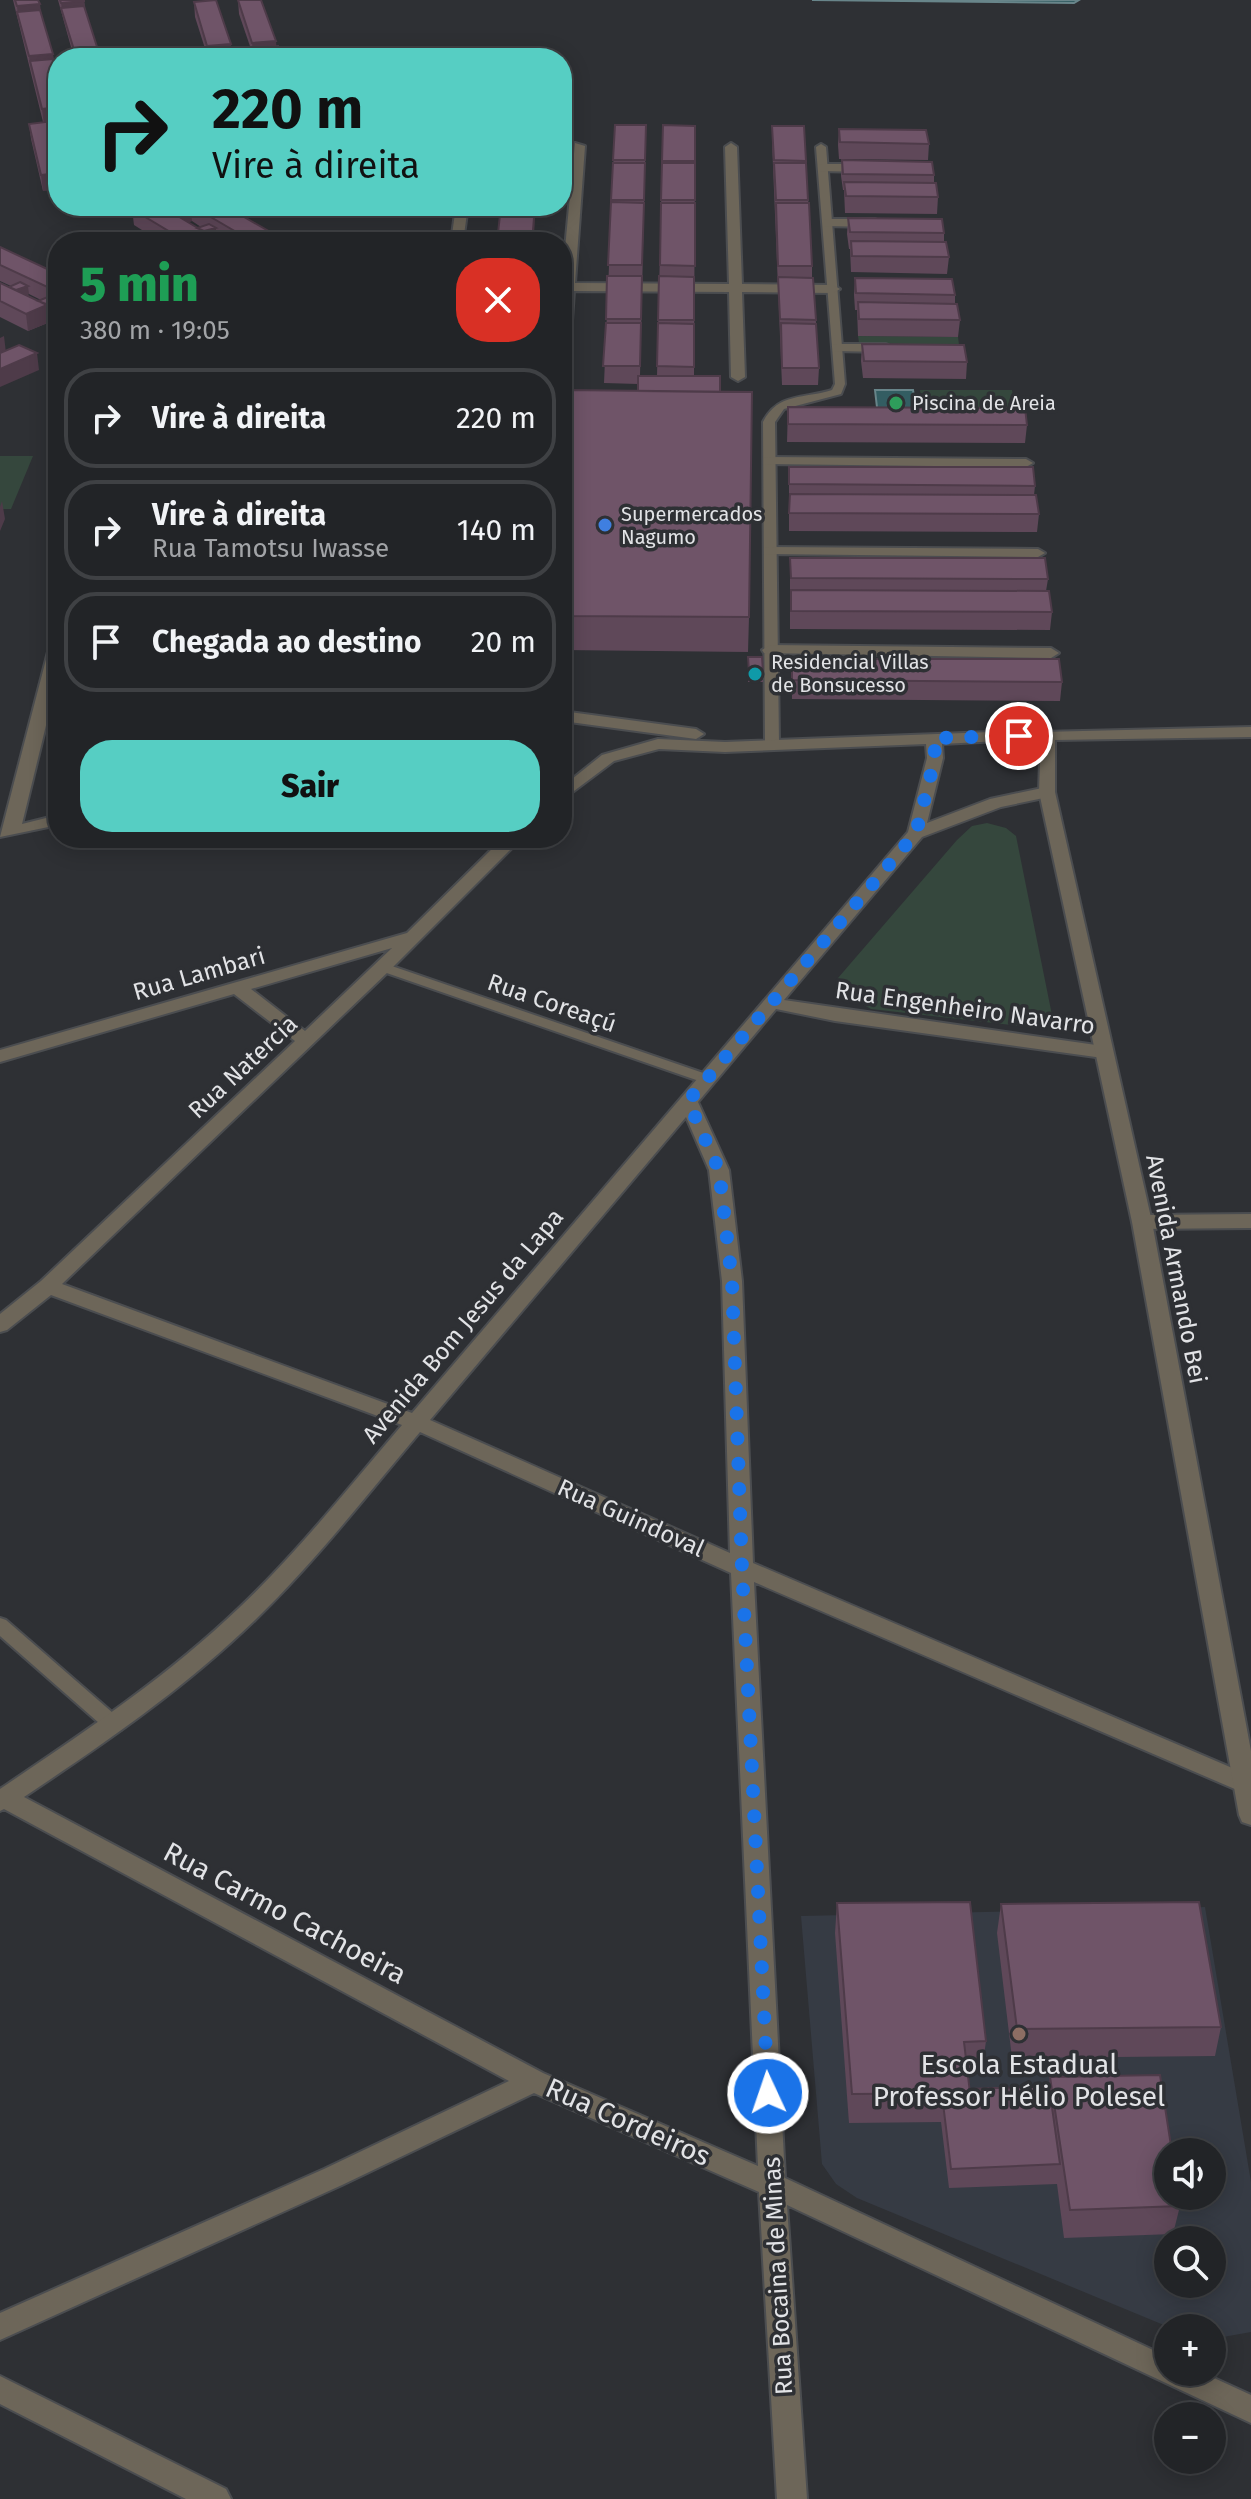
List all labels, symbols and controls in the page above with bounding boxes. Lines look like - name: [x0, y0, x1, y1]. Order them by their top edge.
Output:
- text: 220 m: [212, 76, 363, 143]
- icon: right: [80, 80, 184, 184]
- text: Vire à direita: [212, 144, 420, 188]
- text: 5 min: [80, 256, 199, 314]
- button: close: [456, 258, 540, 342]
- text: 380 m · 19:05: [80, 315, 230, 346]
- place label: Piscina de Areia: [912, 391, 1056, 415]
- marker: Piscina de Areia: [887, 394, 905, 412]
- icon: right: [84, 396, 128, 440]
- text: Vire à direita: [152, 400, 326, 436]
- text: 220 m: [456, 400, 536, 436]
- text: Vire à direita: [152, 497, 326, 533]
- place label: Supermercados Nagumo: [621, 502, 762, 549]
- icon: right: [84, 508, 128, 552]
- text: 140 m: [457, 512, 536, 548]
- marker: Supermercados Nagumo: [596, 516, 614, 534]
- text: Rua Tamotsu Iwasse: [152, 533, 389, 564]
- icon: arrive: [84, 620, 128, 664]
- text: Chegada ao destino: [152, 624, 422, 660]
- text: 20 m: [471, 624, 536, 660]
- place label: Residencial Villas de Bonsucesso: [771, 650, 929, 697]
- marker: Residencial Villas de Bonsucesso: [746, 665, 764, 683]
- pin: [985, 702, 1053, 770]
- icon: arrive: [997, 714, 1041, 758]
- button: Sair: [80, 740, 540, 832]
- street label: Rua Lambari: [130, 942, 268, 1006]
- street label: Rua Coreaçú: [484, 968, 620, 1038]
- street label: Rua Engenheiro Navarro: [833, 976, 1097, 1040]
- street label: Rua Natercia: [183, 1010, 303, 1124]
- street label: Avenida Armando Bei: [1140, 1152, 1212, 1386]
- street label: Avenida Bom Jesus da Lapa: [357, 1203, 569, 1449]
- street label: Rua Guindoval: [553, 1473, 709, 1563]
- street label: Rua Carmo Cachoeira: [158, 1835, 412, 1991]
- marker: Escola Estadual Professor Hélio Polesel: [1010, 2025, 1028, 2043]
- place label: Escola Estadual Professor Hélio Polesel: [873, 2048, 1165, 2113]
- position arrow: [726, 2051, 810, 2135]
- street label: Rua Cordeiros: [541, 2071, 715, 2173]
- map controls: [1154, 2138, 1226, 2474]
- button: sound: [1154, 2138, 1226, 2210]
- street label: Rua Bocaina de Minas: [758, 2156, 798, 2396]
- button: search: [1154, 2226, 1226, 2298]
- button: +: [1154, 2314, 1226, 2386]
- button: −: [1154, 2402, 1226, 2474]

